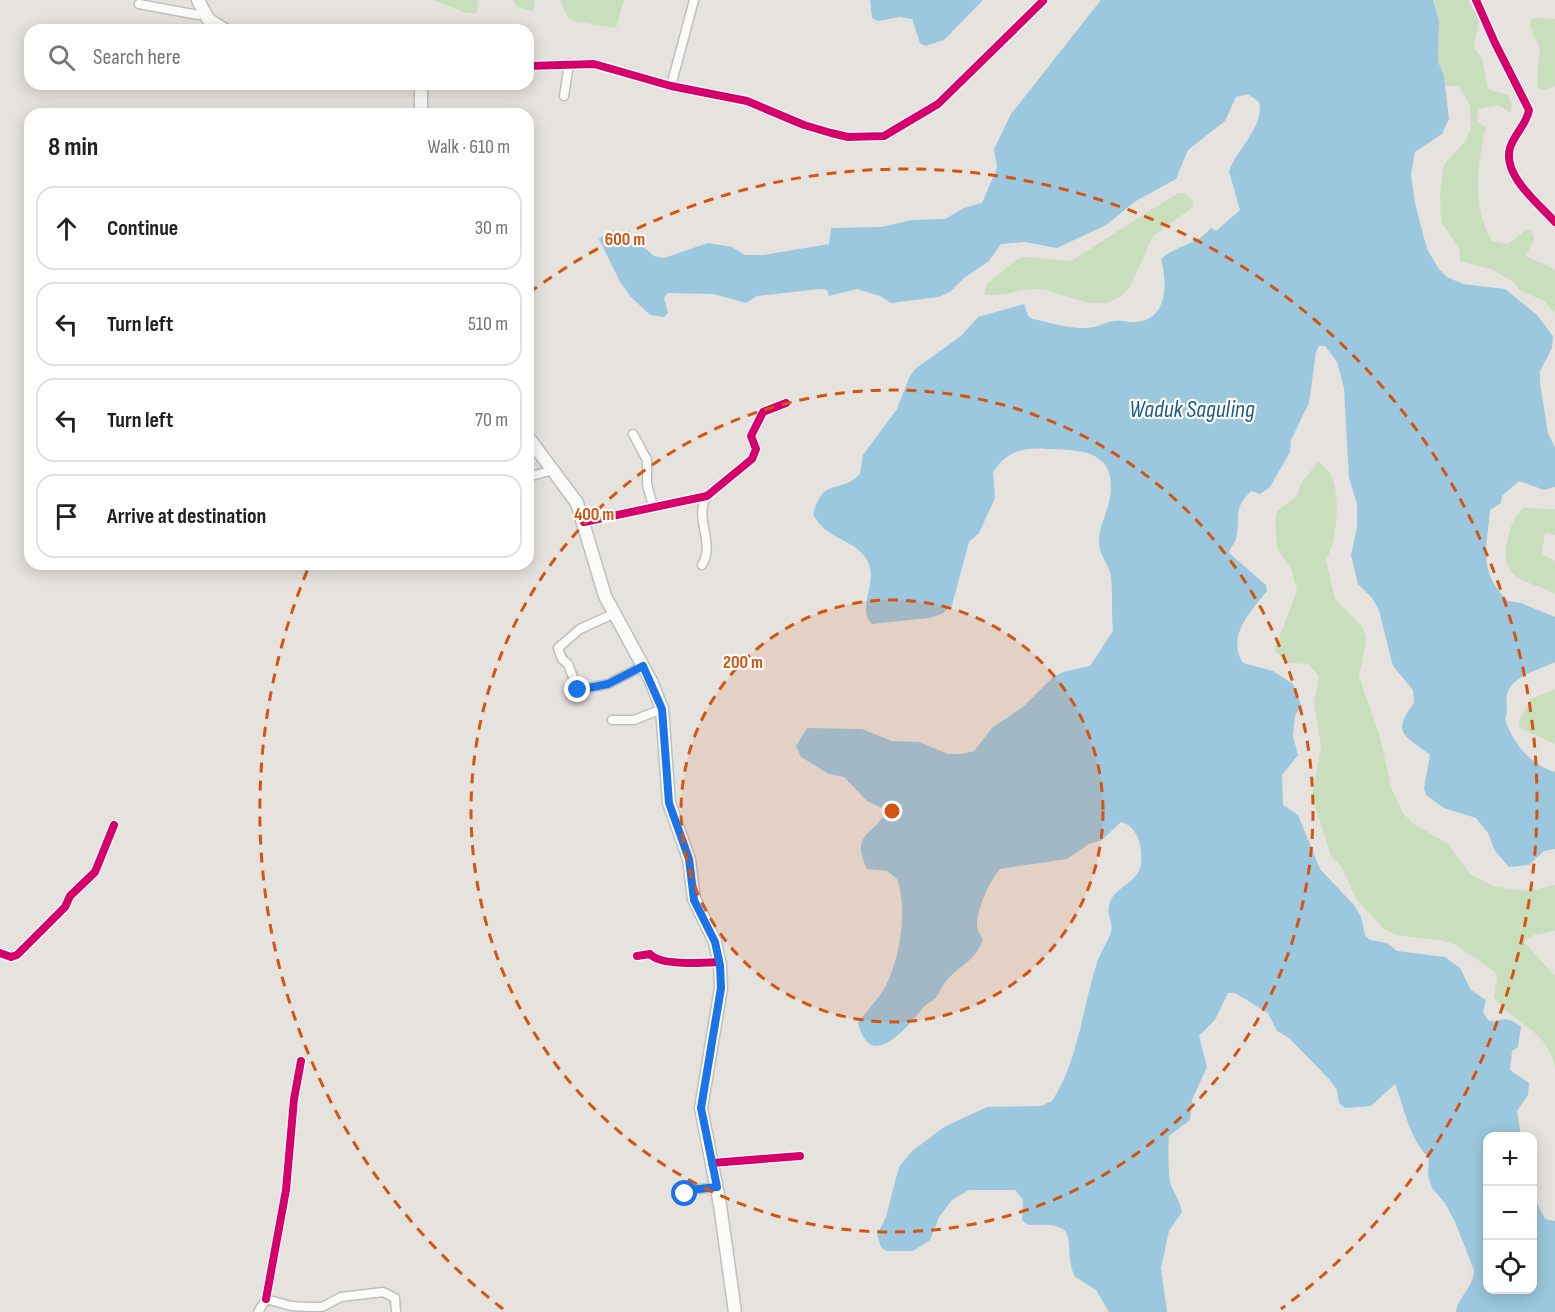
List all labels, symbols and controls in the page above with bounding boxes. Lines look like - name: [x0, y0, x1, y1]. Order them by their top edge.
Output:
- search box: [24, 24, 534, 90]
- icon: search: [45, 41, 78, 74]
- text: Search here: [93, 44, 180, 71]
- text: 8 min: [48, 132, 98, 163]
- text: Walk · 610 m: [427, 135, 510, 159]
- icon: ahead: [50, 212, 83, 245]
- text: Continue: [107, 215, 178, 242]
- text: 30 m: [475, 216, 508, 240]
- text: 600 m: [605, 229, 645, 250]
- icon: left: [50, 308, 83, 341]
- text: Turn left: [107, 311, 173, 338]
- text: 510 m: [468, 312, 508, 336]
- water label: Waduk Saguling: [1129, 395, 1255, 424]
- icon: left: [50, 404, 83, 437]
- text: Turn left: [107, 407, 173, 434]
- text: 70 m: [475, 408, 508, 432]
- icon: arrive: [50, 500, 83, 533]
- text: Arrive at destination: [107, 503, 266, 530]
- text: 400 m: [574, 504, 614, 525]
- text: 200 m: [723, 652, 763, 673]
- route end: [564, 676, 590, 702]
- centre of rings: [882, 801, 902, 821]
- map controls: [1483, 1132, 1537, 1294]
- button: +: [1483, 1132, 1537, 1186]
- route start: [671, 1180, 697, 1206]
- button: −: [1483, 1186, 1537, 1240]
- button: locate: [1483, 1240, 1537, 1294]

